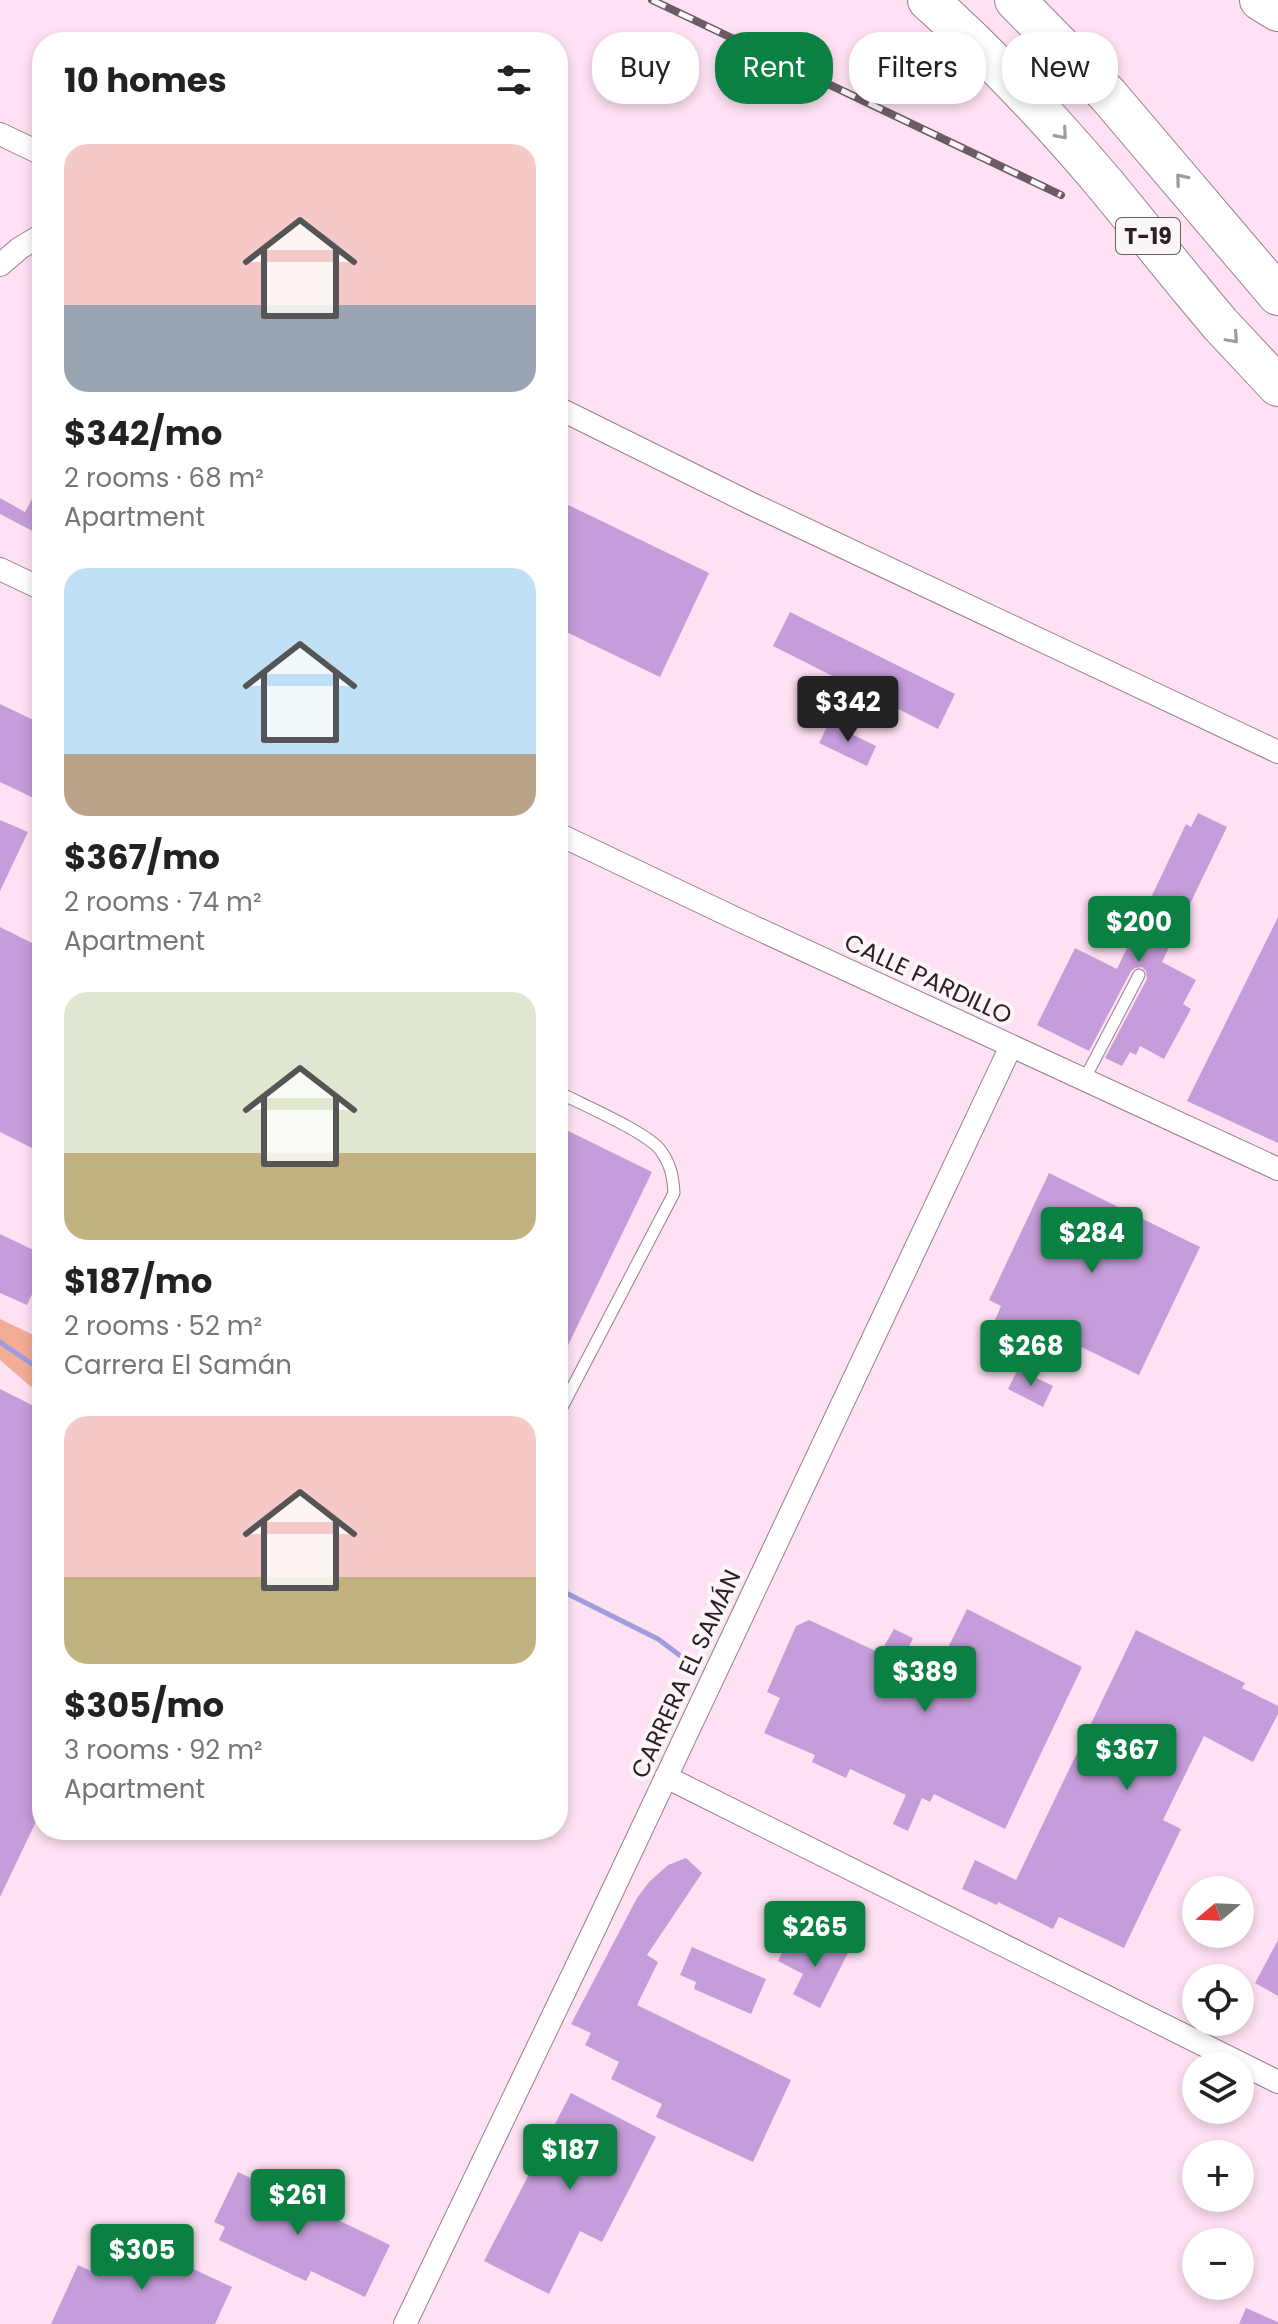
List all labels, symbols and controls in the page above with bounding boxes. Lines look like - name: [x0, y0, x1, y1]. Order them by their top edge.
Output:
- chip: Buy: [592, 32, 699, 104]
- chip: Rent: [715, 32, 833, 104]
- chip: Filters: [849, 32, 986, 104]
- chip: New: [1002, 32, 1118, 104]
- text: 10 homes: [64, 56, 227, 104]
- icon: filters: [492, 58, 536, 102]
- one-way arrow: [1053, 124, 1067, 139]
- one-way arrow: [1176, 173, 1191, 188]
- icon: home: [228, 196, 372, 340]
- road number: T-19: [1116, 218, 1180, 254]
- one-way arrow: [1223, 329, 1237, 344]
- text: $342/mo: [64, 409, 222, 457]
- text: 2 rooms · 68 m²: [64, 460, 264, 496]
- text: Apartment: [64, 499, 205, 535]
- icon: home: [228, 620, 372, 764]
- pin: $342: [801, 676, 895, 744]
- text: $342: [815, 684, 881, 720]
- text: $367/mo: [64, 833, 220, 881]
- text: 2 rooms · 74 m²: [64, 884, 261, 920]
- pin: $200: [1092, 896, 1186, 964]
- text: $200: [1106, 904, 1172, 940]
- text: Apartment: [64, 923, 205, 959]
- street label: CALLE PARDILLO: [839, 925, 1017, 1032]
- icon: home: [228, 1044, 372, 1188]
- pin: $284: [1045, 1207, 1139, 1275]
- text: $284: [1059, 1215, 1125, 1251]
- text: $187/mo: [64, 1257, 212, 1305]
- text: 2 rooms · 52 m²: [64, 1308, 262, 1344]
- pin: $268: [984, 1320, 1078, 1388]
- text: $268: [998, 1328, 1064, 1364]
- text: Carrera El Samán: [64, 1347, 292, 1383]
- icon: home: [228, 1468, 372, 1612]
- street label: CARRERA EL SAMÁN: [623, 1564, 748, 1783]
- pin: $389: [878, 1646, 972, 1714]
- text: $389: [892, 1654, 958, 1690]
- text: $305/mo: [64, 1681, 224, 1729]
- pin: $367: [1080, 1724, 1174, 1792]
- text: 3 rooms · 92 m²: [64, 1732, 263, 1768]
- text: $367: [1095, 1732, 1159, 1768]
- text: Apartment: [64, 1771, 205, 1807]
- north arrow: [1182, 1876, 1254, 1948]
- map controls: [1182, 1876, 1254, 2300]
- pin: $265: [768, 1901, 862, 1969]
- text: $265: [782, 1909, 848, 1945]
- button: locate: [1182, 1964, 1254, 2036]
- button: layers: [1182, 2052, 1254, 2124]
- pin: $187: [523, 2124, 617, 2192]
- text: $187: [541, 2132, 599, 2168]
- button: +: [1182, 2140, 1254, 2212]
- pin: $261: [251, 2169, 345, 2237]
- text: $261: [269, 2177, 327, 2213]
- pin: $305: [95, 2224, 189, 2292]
- button: −: [1182, 2228, 1254, 2300]
- text: $305: [109, 2232, 175, 2268]

